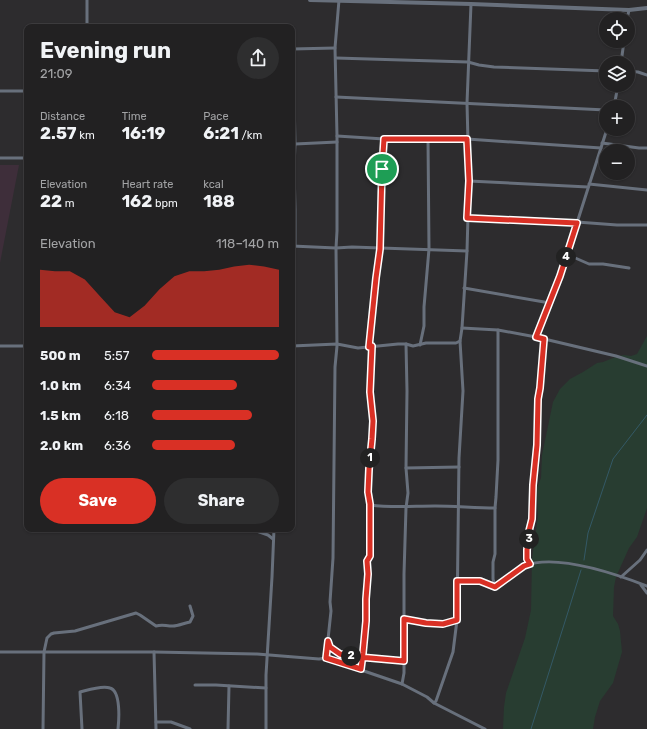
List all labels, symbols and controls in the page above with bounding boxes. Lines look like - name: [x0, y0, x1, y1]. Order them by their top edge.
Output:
- map controls: [599, 12, 635, 180]
- button: locate: [599, 12, 635, 48]
- text: Evening run: [40, 37, 171, 64]
- button: share: [237, 37, 279, 79]
- button: layers: [599, 56, 635, 92]
- text: 21:09: [40, 66, 73, 81]
- button: +: [599, 100, 635, 136]
- text: Distance: [40, 110, 85, 123]
- text: Time: [122, 110, 147, 123]
- text: Pace: [203, 110, 229, 123]
- text: 2.57: [40, 123, 77, 143]
- text: 16:19: [122, 123, 165, 143]
- text: 6:21: [203, 123, 239, 143]
- text: km: [77, 129, 95, 142]
- text: /km: [239, 129, 262, 142]
- button: −: [599, 144, 635, 180]
- pin: [365, 152, 399, 186]
- icon: arrive: [371, 158, 393, 180]
- text: Elevation: [40, 178, 87, 191]
- text: Heart rate: [122, 178, 174, 191]
- text: kcal: [203, 178, 224, 191]
- text: 22: [40, 191, 62, 211]
- text: 162: [122, 191, 152, 211]
- text: 188: [203, 191, 235, 211]
- text: m: [62, 197, 75, 210]
- text: bpm: [152, 197, 178, 210]
- text: Elevation: [40, 236, 96, 251]
- text: 118–140 m: [216, 236, 279, 251]
- pin: 4: [556, 247, 576, 267]
- text: 4: [562, 250, 570, 263]
- text: 500 m: [40, 348, 81, 363]
- text: 5:57: [104, 348, 129, 363]
- text: 1.0 km: [40, 378, 81, 393]
- text: 6:34: [104, 378, 131, 393]
- text: 1.5 km: [40, 408, 81, 423]
- text: 6:18: [104, 408, 129, 423]
- text: 2.0 km: [40, 438, 83, 453]
- text: 6:36: [104, 438, 131, 453]
- pin: 1: [360, 448, 380, 468]
- text: 1: [367, 451, 373, 464]
- button: Save: [40, 478, 156, 524]
- button: Share: [164, 478, 279, 524]
- pin: 3: [519, 529, 539, 549]
- text: 3: [525, 532, 533, 545]
- pin: 2: [341, 646, 361, 666]
- text: 2: [347, 649, 355, 662]

